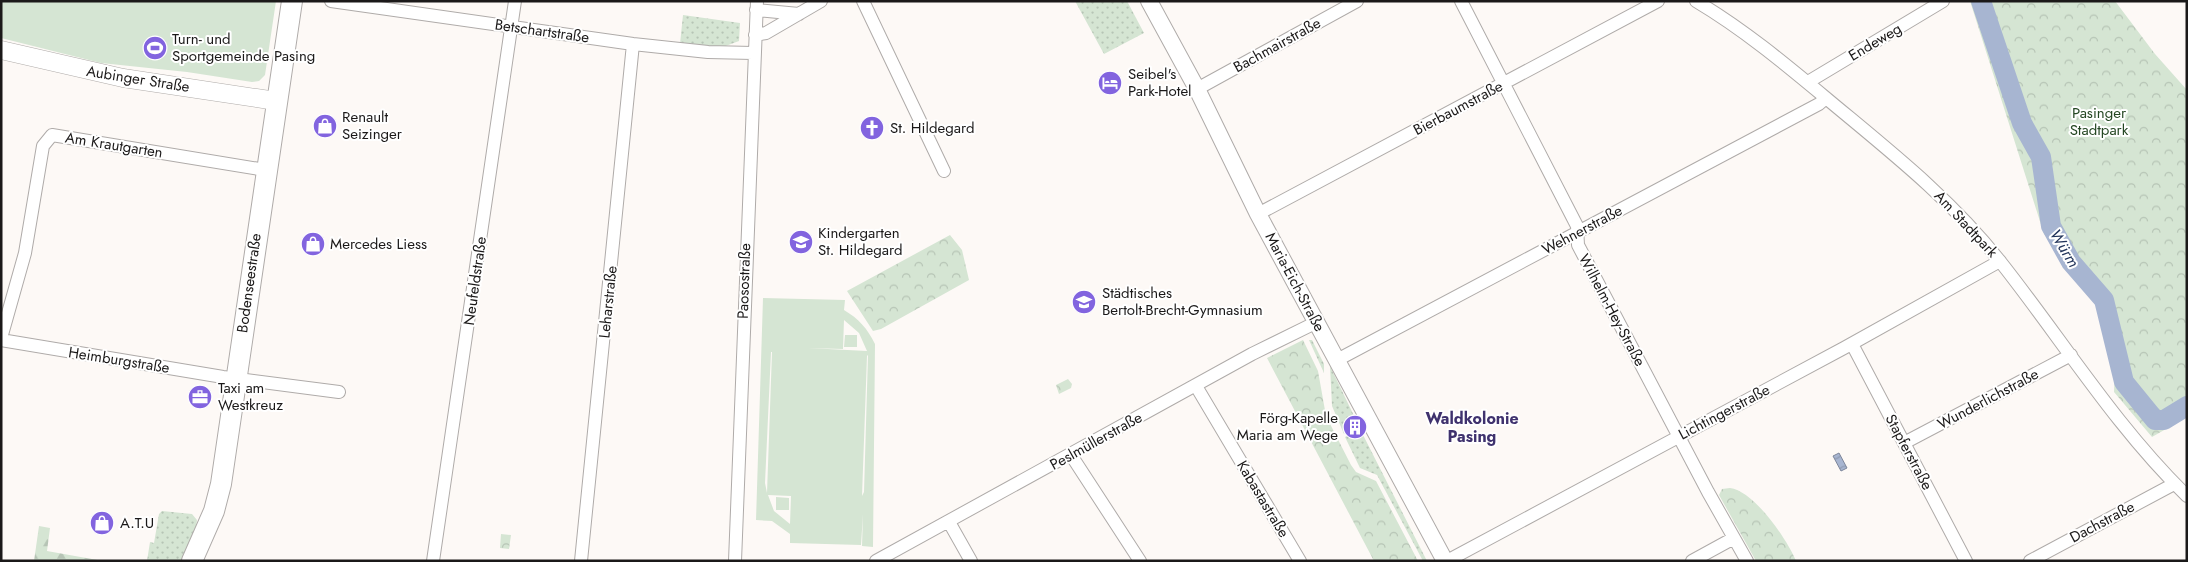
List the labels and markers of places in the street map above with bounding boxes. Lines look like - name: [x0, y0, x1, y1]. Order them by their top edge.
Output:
- place label: Turn- und Sportgemeinde Pasing: [172, 28, 315, 67]
- sports icon: Turn- und Sportgemeinde Pasing: [142, 35, 168, 61]
- place label: Seibel's Park-Hotel: [1128, 63, 1192, 102]
- hotel icon: Seibel's Park-Hotel: [1097, 70, 1123, 96]
- place label: Renault Seizinger: [342, 106, 403, 145]
- shop icon: Renault Seizinger: [312, 113, 338, 139]
- church icon: St. Hildegard: [859, 115, 885, 141]
- place label: St. Hildegard: [890, 117, 975, 139]
- place label: Kindergarten St. Hildegard: [818, 222, 903, 261]
- school or university icon: Kindergarten St. Hildegard: [788, 229, 814, 255]
- shop icon: Mercedes Liess: [300, 231, 326, 257]
- place label: Mercedes Liess: [330, 233, 427, 255]
- place label: Städtisches Bertolt-Brecht-Gymnasium: [1102, 282, 1263, 321]
- school or university icon: Städtisches Bertolt-Brecht-Gymnasium: [1071, 289, 1097, 315]
- place label: Taxi am Westkreuz: [218, 377, 283, 416]
- office icon: Taxi am Westkreuz: [187, 384, 213, 410]
- place label: Förg-Kapelle Maria am Wege: [1237, 407, 1338, 446]
- building icon: Förg-Kapelle Maria am Wege: [1342, 414, 1368, 440]
- shop icon: A.T.U: [89, 510, 115, 536]
- place label: A.T.U: [120, 512, 154, 534]

